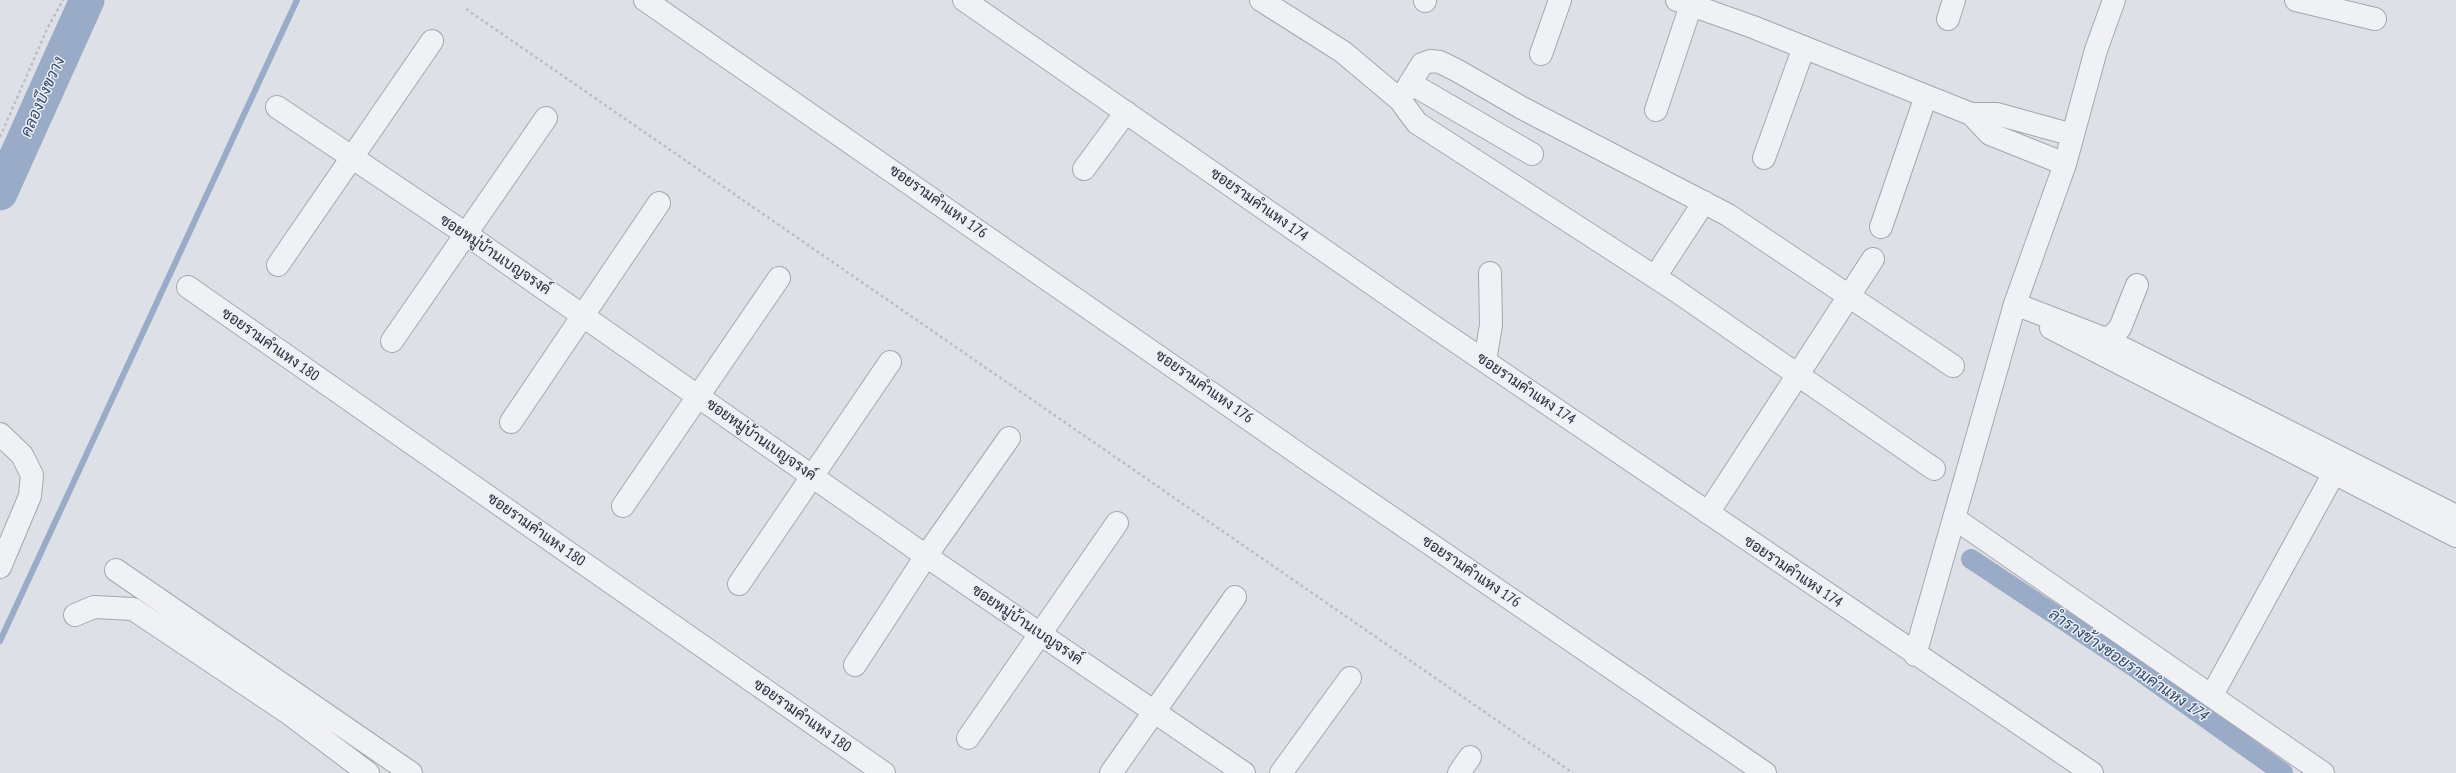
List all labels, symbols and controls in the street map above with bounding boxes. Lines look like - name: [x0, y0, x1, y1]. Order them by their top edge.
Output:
- water label: คลองบึงขวาง: [17, 54, 69, 140]
- street label: ซอยรามคำแหง 176: [886, 162, 990, 242]
- street label: ซอยรามคำแหง 174: [1207, 165, 1311, 245]
- street label: ซอยหมู่บ้านเบญจรงค์: [436, 211, 554, 299]
- street label: ซอยรามคำแหง 180: [218, 305, 322, 385]
- street label: ซอยรามคำแหง 176: [1152, 347, 1256, 427]
- street label: ซอยรามคำแหง 174: [1473, 349, 1579, 429]
- street label: ซอยหมู่บ้านเบญจรงค์: [703, 395, 819, 485]
- street label: ซอยรามคำแหง 180: [484, 490, 588, 570]
- street label: ซอยรามคำแหง 176: [1418, 532, 1524, 612]
- street label: ซอยรามคำแหง 174: [1740, 532, 1846, 612]
- street label: ซอยหมู่บ้านเบญจรงค์: [968, 581, 1086, 669]
- water label: ลำรางข้างซอยรามคำแหง 174: [2045, 605, 2211, 725]
- street label: ซอยรามคำแหง 180: [750, 676, 854, 756]

